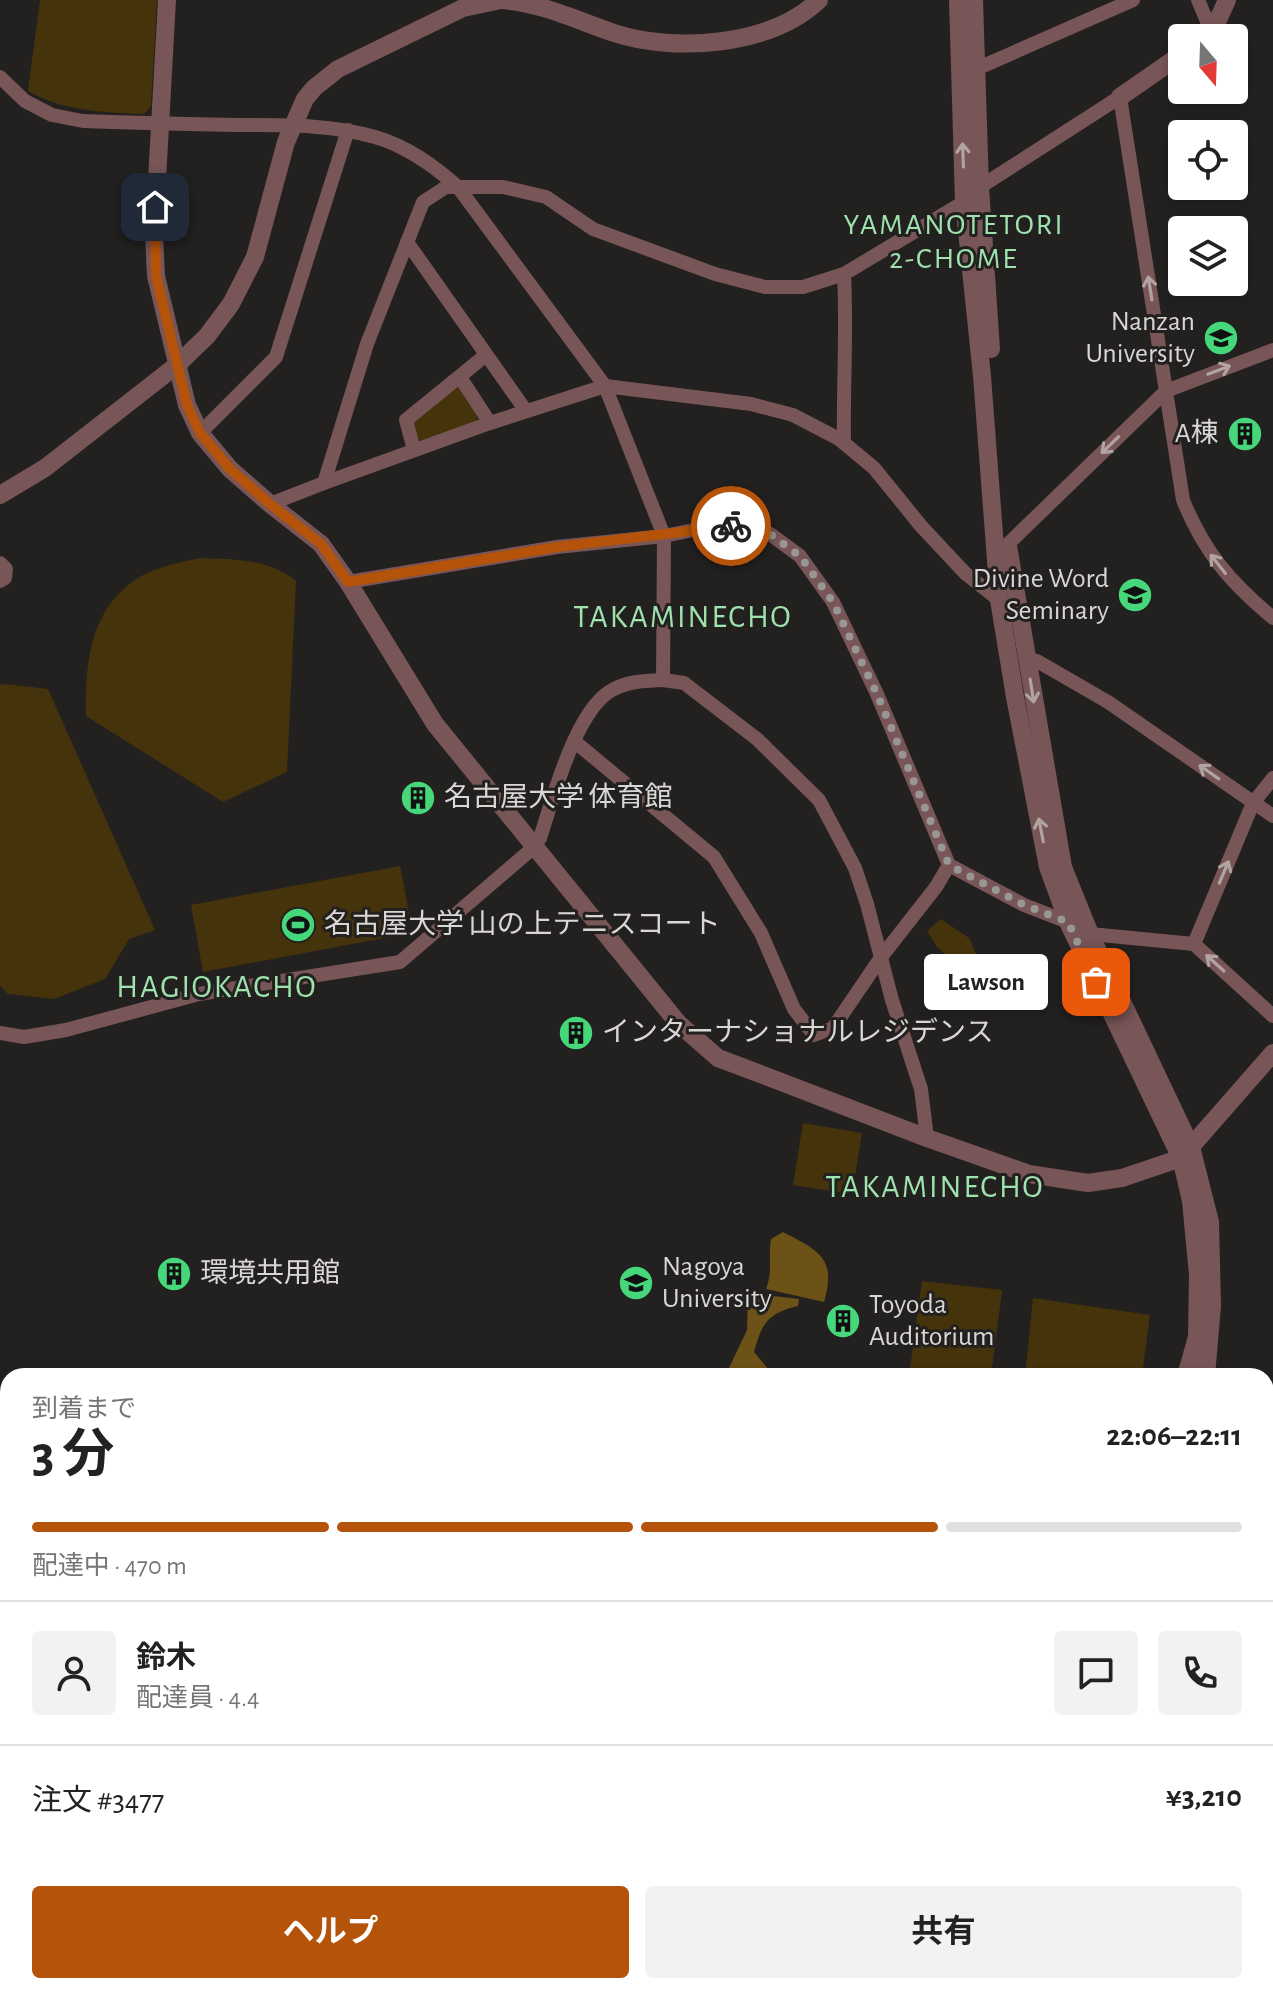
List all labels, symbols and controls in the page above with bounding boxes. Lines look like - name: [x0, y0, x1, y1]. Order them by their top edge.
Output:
- north arrow: [1168, 24, 1248, 104]
- map controls: [1168, 24, 1248, 296]
- button: locate: [1168, 120, 1248, 200]
- one-way arrow: [955, 142, 970, 169]
- pin: [121, 173, 189, 241]
- icon: home: [133, 185, 177, 229]
- district label: YAMANOTETORI 2-CHOME: [844, 210, 1064, 274]
- button: layers: [1168, 216, 1248, 296]
- one-way arrow: [1142, 275, 1157, 301]
- place label: Nanzan University: [1085, 308, 1195, 368]
- school or university icon: Nanzan University: [1202, 319, 1240, 357]
- one-way arrow: [1207, 362, 1231, 376]
- building icon: A棟: [1226, 415, 1264, 453]
- place label: A棟: [1175, 418, 1219, 448]
- one-way arrow: [1101, 435, 1120, 454]
- courier: [691, 486, 771, 566]
- icon: bike: [709, 504, 753, 548]
- one-way arrow: [1209, 554, 1226, 575]
- place label: Divine Word Seminary: [973, 565, 1109, 625]
- school or university icon: Divine Word Seminary: [1116, 576, 1154, 614]
- district label: TAKAMINECHO: [573, 601, 793, 633]
- one-way arrow: [1025, 678, 1040, 703]
- one-way arrow: [1198, 764, 1220, 780]
- building icon: 名古屋大学 体育館: [399, 779, 437, 817]
- place label: 名古屋大学 体育館: [444, 782, 673, 812]
- one-way arrow: [1033, 818, 1048, 843]
- one-way arrow: [1218, 860, 1233, 885]
- sports icon: 名古屋大学 山の上テニスコート: [279, 906, 317, 944]
- place label: 名古屋大学 山の上テニスコート: [324, 909, 721, 939]
- pin: [1062, 948, 1130, 1016]
- callout: Lawson: [924, 954, 1048, 1010]
- one-way arrow: [1206, 954, 1226, 972]
- icon: bag: [1074, 960, 1118, 1004]
- text: Lawson: [947, 969, 1025, 995]
- district label: HAGIOKACHO: [116, 971, 318, 1003]
- building icon: インターナショナルレジデンス: [557, 1014, 595, 1052]
- place label: インターナショナルレジデンス: [602, 1017, 993, 1047]
- district label: TAKAMINECHO: [825, 1171, 1045, 1203]
- place label: Nagoya University: [662, 1253, 772, 1313]
- building icon: 環境共用館: [155, 1255, 193, 1293]
- place label: 環境共用館: [200, 1258, 340, 1288]
- school or university icon: Nagoya University: [617, 1264, 655, 1302]
- place label: Toyoda Auditorium: [869, 1291, 994, 1351]
- building icon: Toyoda Auditorium: [824, 1302, 862, 1340]
- text: 到着まで: [32, 1396, 136, 1422]
- text: 22:06–22:11: [1106, 1421, 1242, 1451]
- text: 3 分: [32, 1429, 114, 1481]
- text: 配達中 · 470 m: [32, 1553, 187, 1579]
- button: person: [32, 1631, 116, 1715]
- button: chat: [1054, 1631, 1138, 1715]
- button: phone: [1158, 1631, 1242, 1715]
- text: 鈴木: [136, 1643, 196, 1673]
- text: 配達員 · 4.4: [136, 1685, 260, 1711]
- text: ¥3,210: [1166, 1782, 1242, 1812]
- text: 注文 #3477: [32, 1786, 164, 1816]
- button: ヘルプ: [32, 1886, 629, 1978]
- button: 共有: [645, 1886, 1242, 1978]

